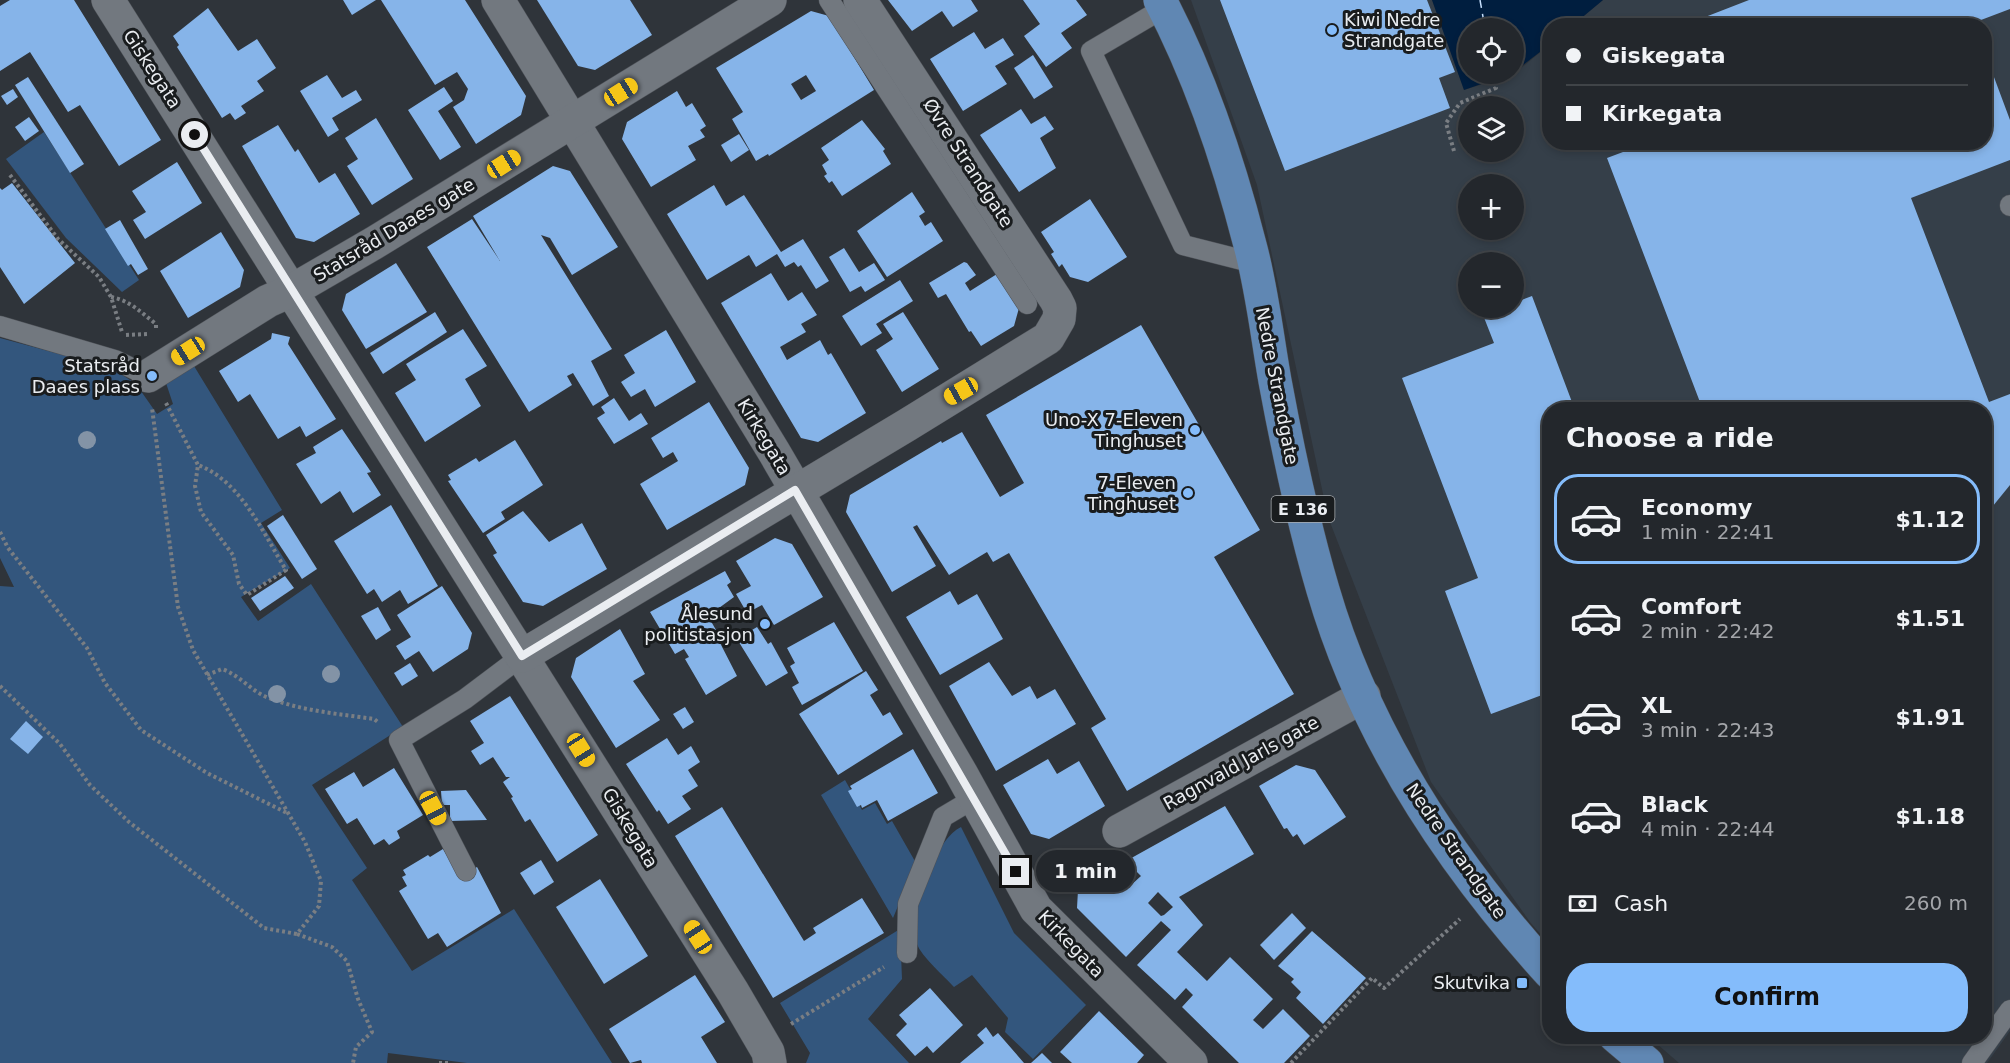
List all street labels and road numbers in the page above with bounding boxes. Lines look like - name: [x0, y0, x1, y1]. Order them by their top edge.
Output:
- street label: Giskegata: [119, 25, 186, 112]
- street label: Øvre Strandgate: [919, 95, 1018, 231]
- street label: Statsråd Daaes gate: [309, 173, 478, 286]
- street label: Nedre Strandgate: [1252, 305, 1303, 466]
- street label: Kirkegata: [733, 395, 795, 479]
- road number: E 136: [1272, 496, 1334, 522]
- street label: Ragnvald Jarls gate: [1159, 711, 1322, 814]
- street label: Nedre Strandgate: [1402, 779, 1511, 922]
- street label: Giskegata: [598, 784, 663, 872]
- street label: Kirkegata: [1034, 906, 1109, 982]

